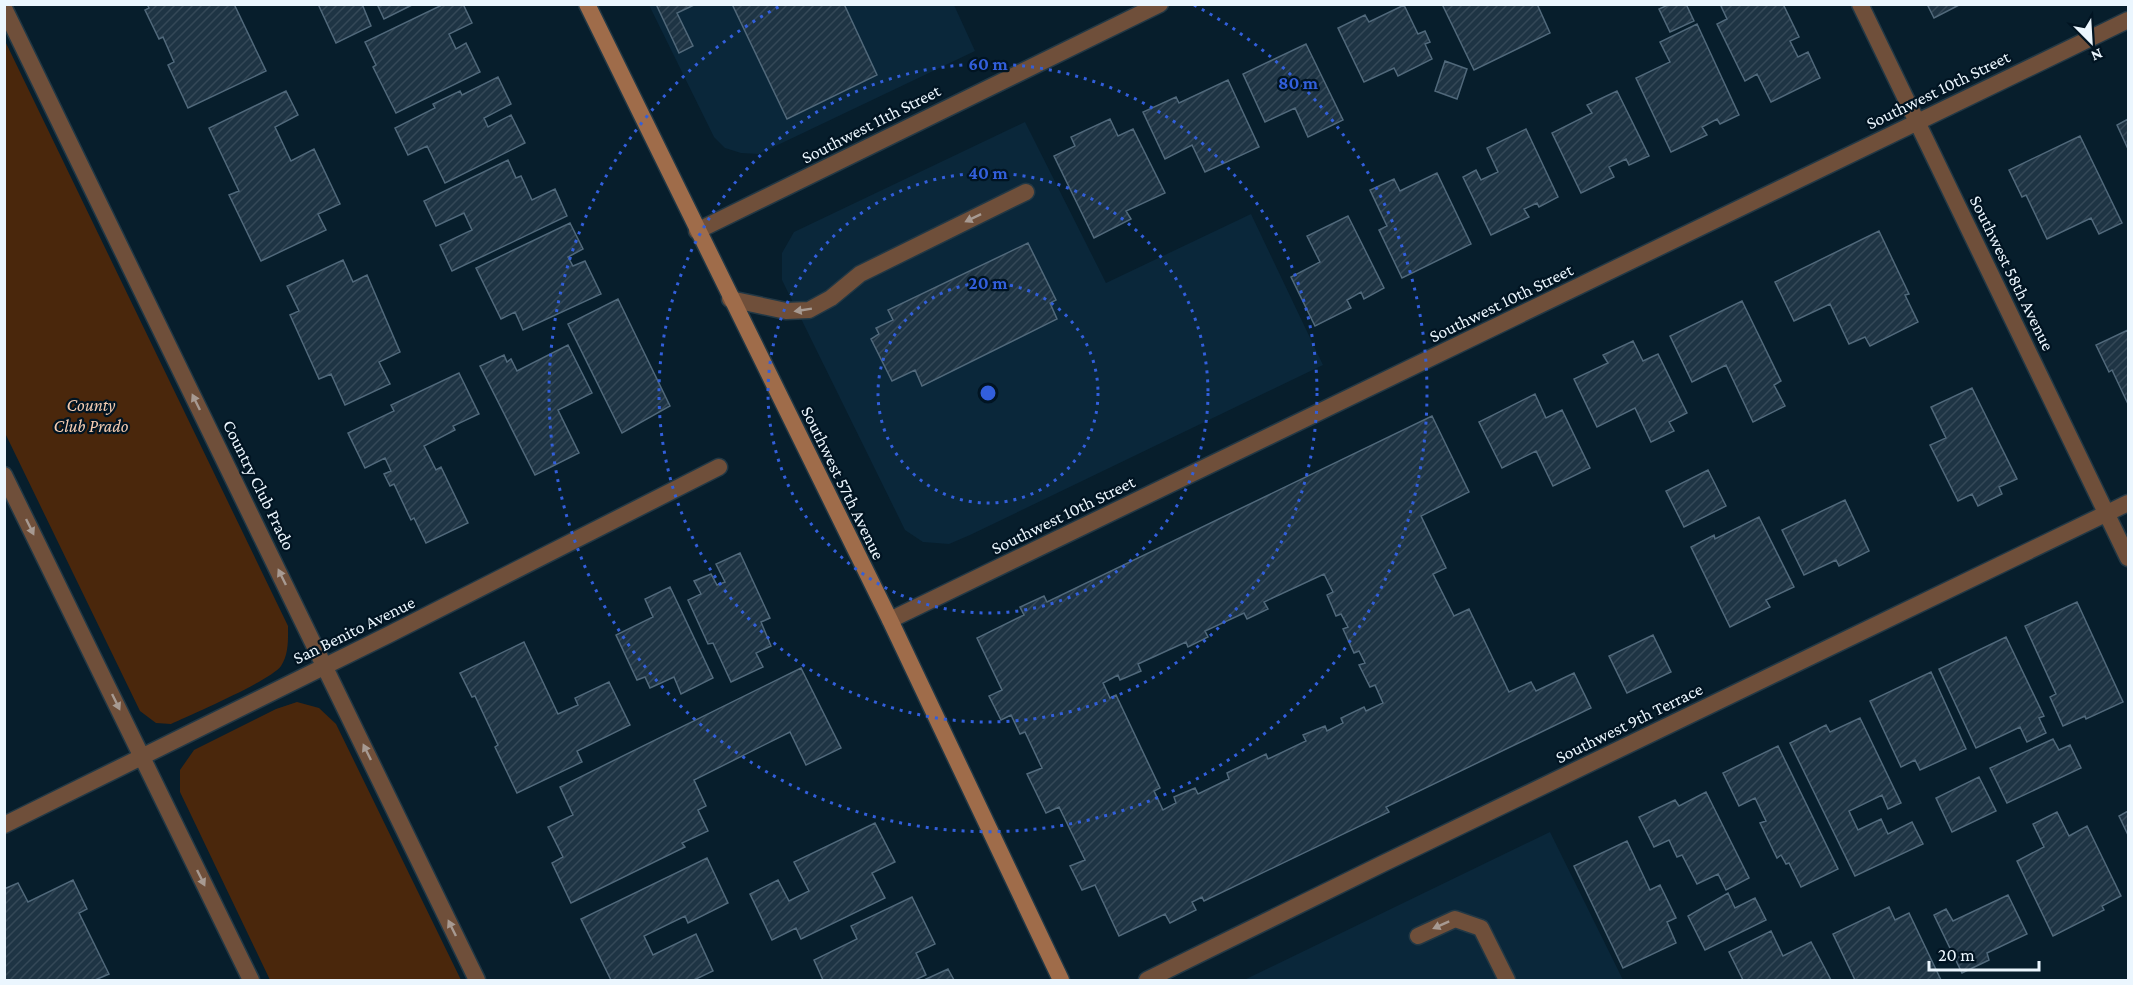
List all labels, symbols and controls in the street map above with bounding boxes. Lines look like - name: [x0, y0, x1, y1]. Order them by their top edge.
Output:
- north arrow: [2061, 12, 2121, 72]
- text: N: [2088, 45, 2105, 65]
- street label: Southwest 10th Street: [1863, 46, 2014, 133]
- text: 60 m: [968, 54, 1008, 74]
- text: 80 m: [1278, 73, 1319, 93]
- street label: Southwest 11th Street: [798, 80, 945, 168]
- text: 40 m: [968, 163, 1008, 183]
- street label: Southwest 58th Avenue: [1966, 192, 2058, 354]
- one-way arrow: [965, 214, 982, 223]
- street label: Southwest 10th Street: [1426, 259, 1577, 346]
- text: 20 m: [969, 273, 1008, 293]
- one-way arrow: [793, 305, 812, 314]
- centre of rings: [978, 383, 998, 403]
- one-way arrow: [192, 393, 201, 410]
- park label: County Club Prado: [54, 395, 129, 436]
- street label: Southwest 57th Avenue: [797, 403, 889, 563]
- street label: Country Club Prado: [219, 417, 299, 553]
- street label: Southwest 10th Street: [988, 471, 1139, 558]
- one-way arrow: [26, 519, 35, 536]
- one-way arrow: [277, 568, 286, 585]
- street label: San Benito Avenue: [290, 592, 418, 668]
- street label: Southwest 9th Terrace: [1552, 679, 1706, 767]
- one-way arrow: [111, 694, 121, 711]
- one-way arrow: [363, 744, 372, 761]
- one-way arrow: [197, 869, 206, 886]
- one-way arrow: [447, 919, 457, 936]
- one-way arrow: [1433, 921, 1450, 930]
- scale bar: [1929, 934, 2038, 972]
- text: 20 m: [1938, 945, 1975, 965]

